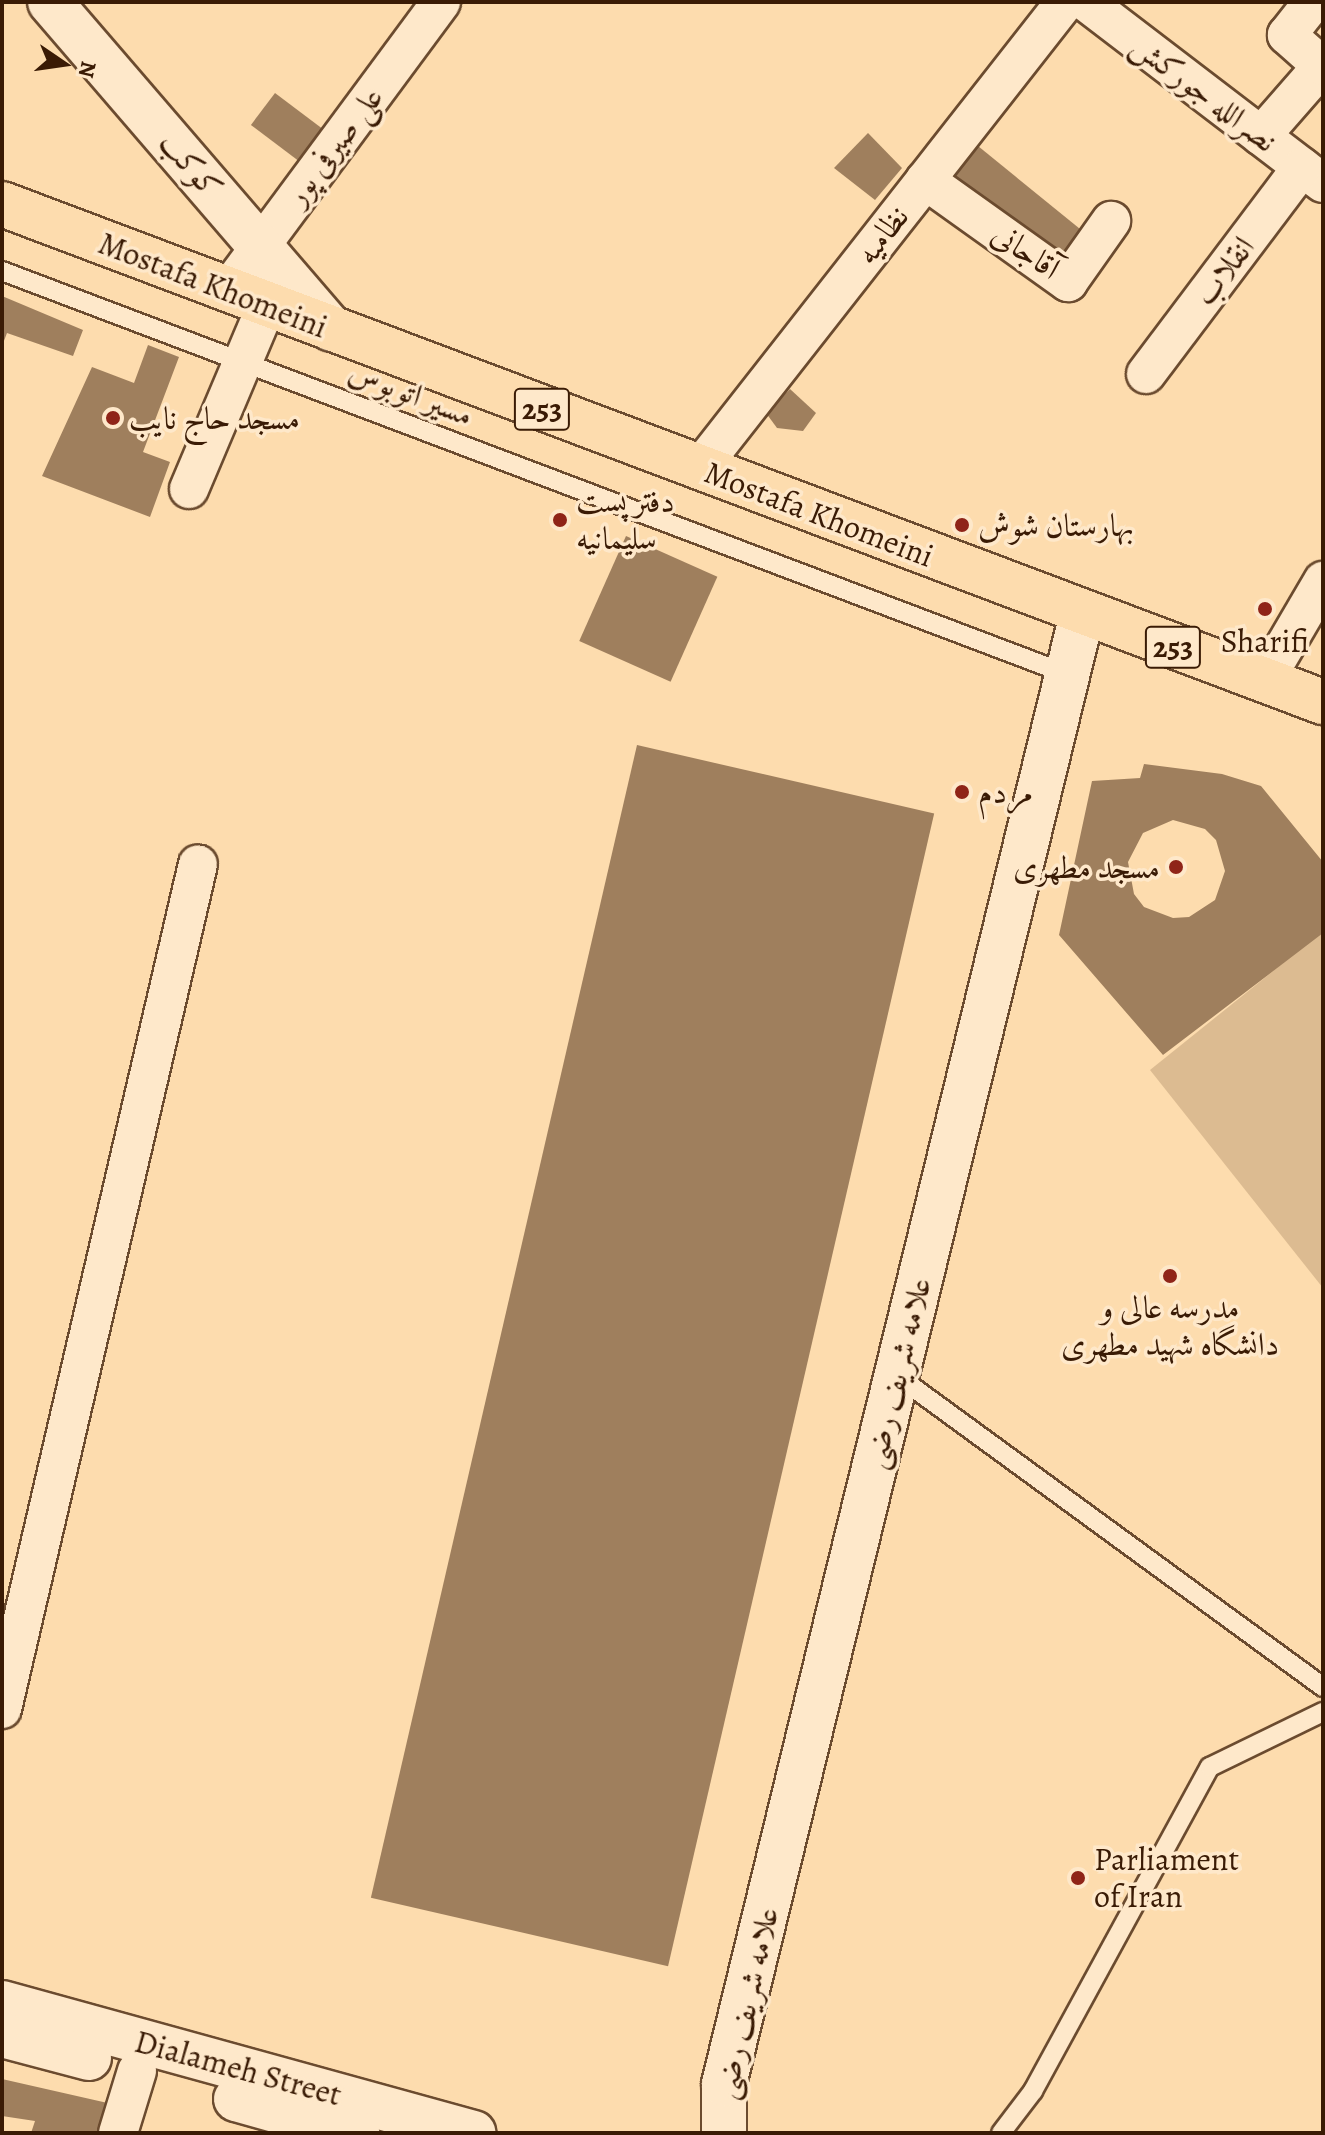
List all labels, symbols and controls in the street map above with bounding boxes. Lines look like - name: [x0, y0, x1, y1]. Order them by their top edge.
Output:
- north arrow: [24, 24, 104, 104]
- street label: نصرالله جورکش: [1124, 26, 1284, 160]
- text: N: [71, 58, 104, 81]
- street label: علی صیرفی پور: [277, 79, 391, 213]
- street label: کوکب: [151, 123, 231, 207]
- street label: نظامیه: [847, 198, 917, 272]
- street label: آقاجانی: [985, 214, 1067, 288]
- street label: Mostafa Khomeini: [93, 224, 333, 346]
- street label: انقلاب: [1186, 229, 1262, 313]
- street label: مسیر اتوبوس: [343, 352, 479, 434]
- road number: 253: [512, 383, 572, 435]
- place label: مسجد حاج نایب: [129, 399, 300, 437]
- marker: مسجد حاج نایب: [104, 409, 122, 427]
- street label: Mostafa Khomeini: [699, 453, 939, 575]
- place label: دفتر پست سلیمانیه: [576, 483, 675, 558]
- place label: بهارستان شوش: [978, 506, 1134, 544]
- marker: دفتر پست سلیمانیه: [551, 511, 569, 529]
- marker: بهارستان شوش: [953, 516, 971, 534]
- marker: Sharifi: [1256, 600, 1274, 618]
- road number: 253: [1143, 621, 1203, 673]
- place label: Sharifi: [1221, 622, 1309, 660]
- place label: مردم: [978, 773, 1033, 811]
- marker: مردم: [953, 783, 971, 801]
- place label: مسجد مطهری: [1013, 848, 1160, 886]
- marker: مسجد مطهری: [1167, 858, 1185, 876]
- marker: مدرسه عالی و دانشگاه شهید مطهری: [1161, 1267, 1179, 1285]
- street label: علامه شریف رضی: [855, 1273, 939, 1473]
- place label: مدرسه عالی و دانشگاه شهید مطهری: [1061, 1289, 1279, 1364]
- place label: Parliament of Iran: [1094, 1841, 1239, 1916]
- marker: Parliament of Iran: [1069, 1869, 1087, 1887]
- street label: علامه شریف رضی: [705, 1903, 787, 2103]
- street label: Dialameh Street: [131, 2022, 345, 2114]

